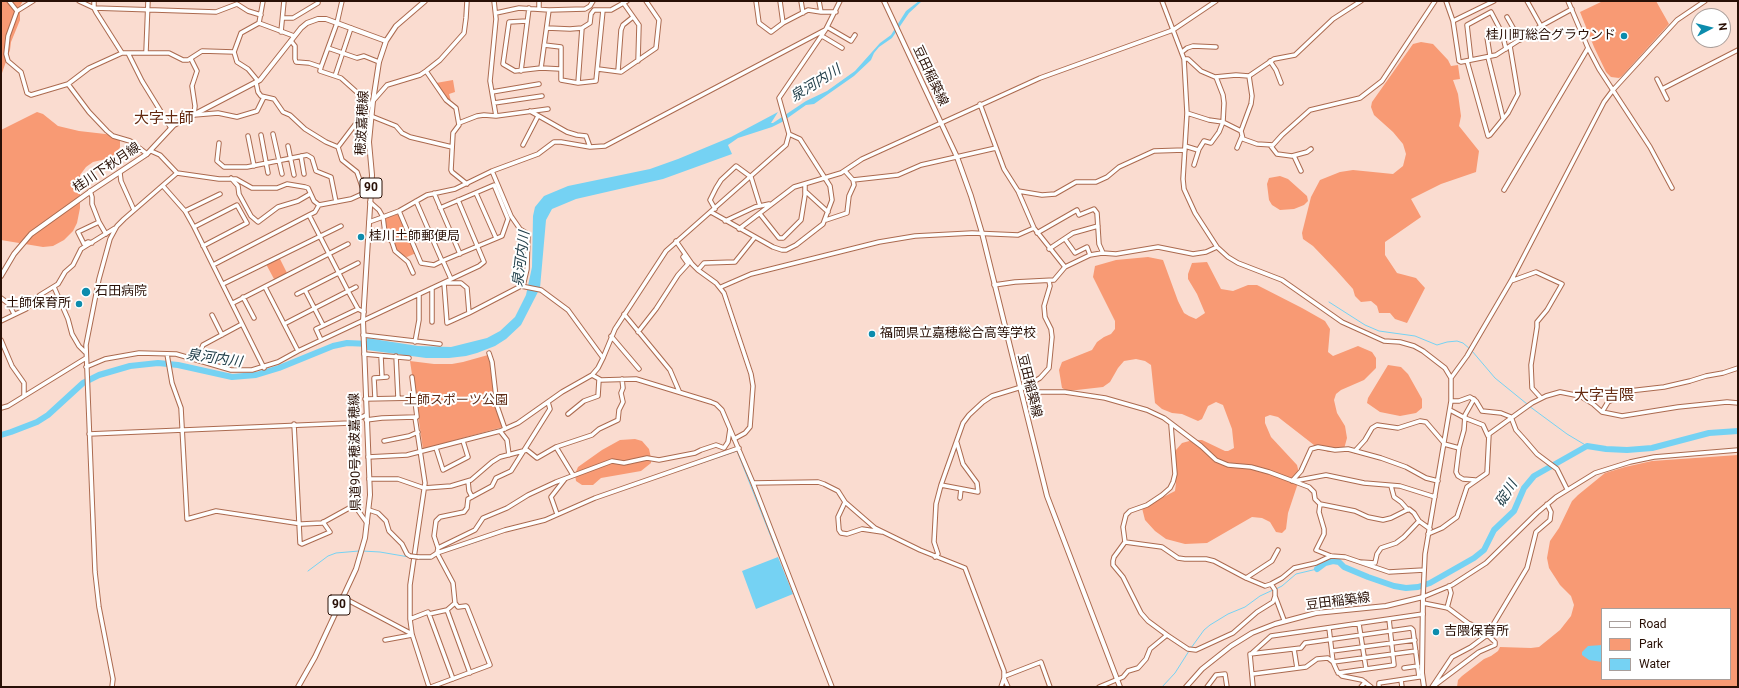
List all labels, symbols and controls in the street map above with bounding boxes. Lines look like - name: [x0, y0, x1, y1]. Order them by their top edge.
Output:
- north arrow: [1691, 8, 1731, 48]
- text: N: [1715, 22, 1729, 31]
- place label: 桂川町総合グラウンド: [1486, 28, 1616, 44]
- marker: 桂川町総合グラウンド: [1619, 31, 1629, 41]
- street label: 豆田稲築線: [909, 43, 951, 109]
- water label: 泉河内川: [788, 62, 844, 106]
- street label: 穂波嘉穂線: [354, 90, 372, 156]
- district label: 大字土師: [134, 110, 194, 128]
- street label: 桂川下秋月線: [70, 140, 144, 196]
- road number: 90: [360, 178, 382, 198]
- place label: 桂川土師郵便局: [369, 229, 460, 245]
- water label: 泉河内川: [510, 230, 534, 288]
- marker: 桂川土師郵便局: [356, 232, 366, 242]
- place label: 石田病院: [95, 284, 147, 300]
- marker: 石田病院: [80, 286, 92, 298]
- place label: 土師保育所: [6, 296, 71, 312]
- marker: 土師保育所: [74, 299, 84, 309]
- place label: 福岡県立嘉穂総合高等学校: [880, 326, 1036, 342]
- marker: 福岡県立嘉穂総合高等学校: [867, 329, 877, 339]
- water label: 泉河内川: [185, 347, 243, 371]
- street label: 豆田稲築線: [1014, 353, 1044, 419]
- district label: 大字吉隈: [1574, 387, 1634, 405]
- street label: 県道90号穂波嘉穂線: [347, 393, 365, 511]
- park label: 土師スポーツ公園: [404, 393, 508, 409]
- water label: 碇川: [1492, 478, 1522, 510]
- street label: 豆田稲築線: [1305, 590, 1371, 614]
- road number: 90: [328, 595, 350, 615]
- legend: [1601, 608, 1731, 680]
- text: Road: [1639, 617, 1667, 631]
- place label: 吉隈保育所: [1444, 624, 1509, 640]
- marker: 吉隈保育所: [1431, 627, 1441, 637]
- text: Park: [1639, 637, 1663, 651]
- text: Water: [1639, 657, 1670, 671]

